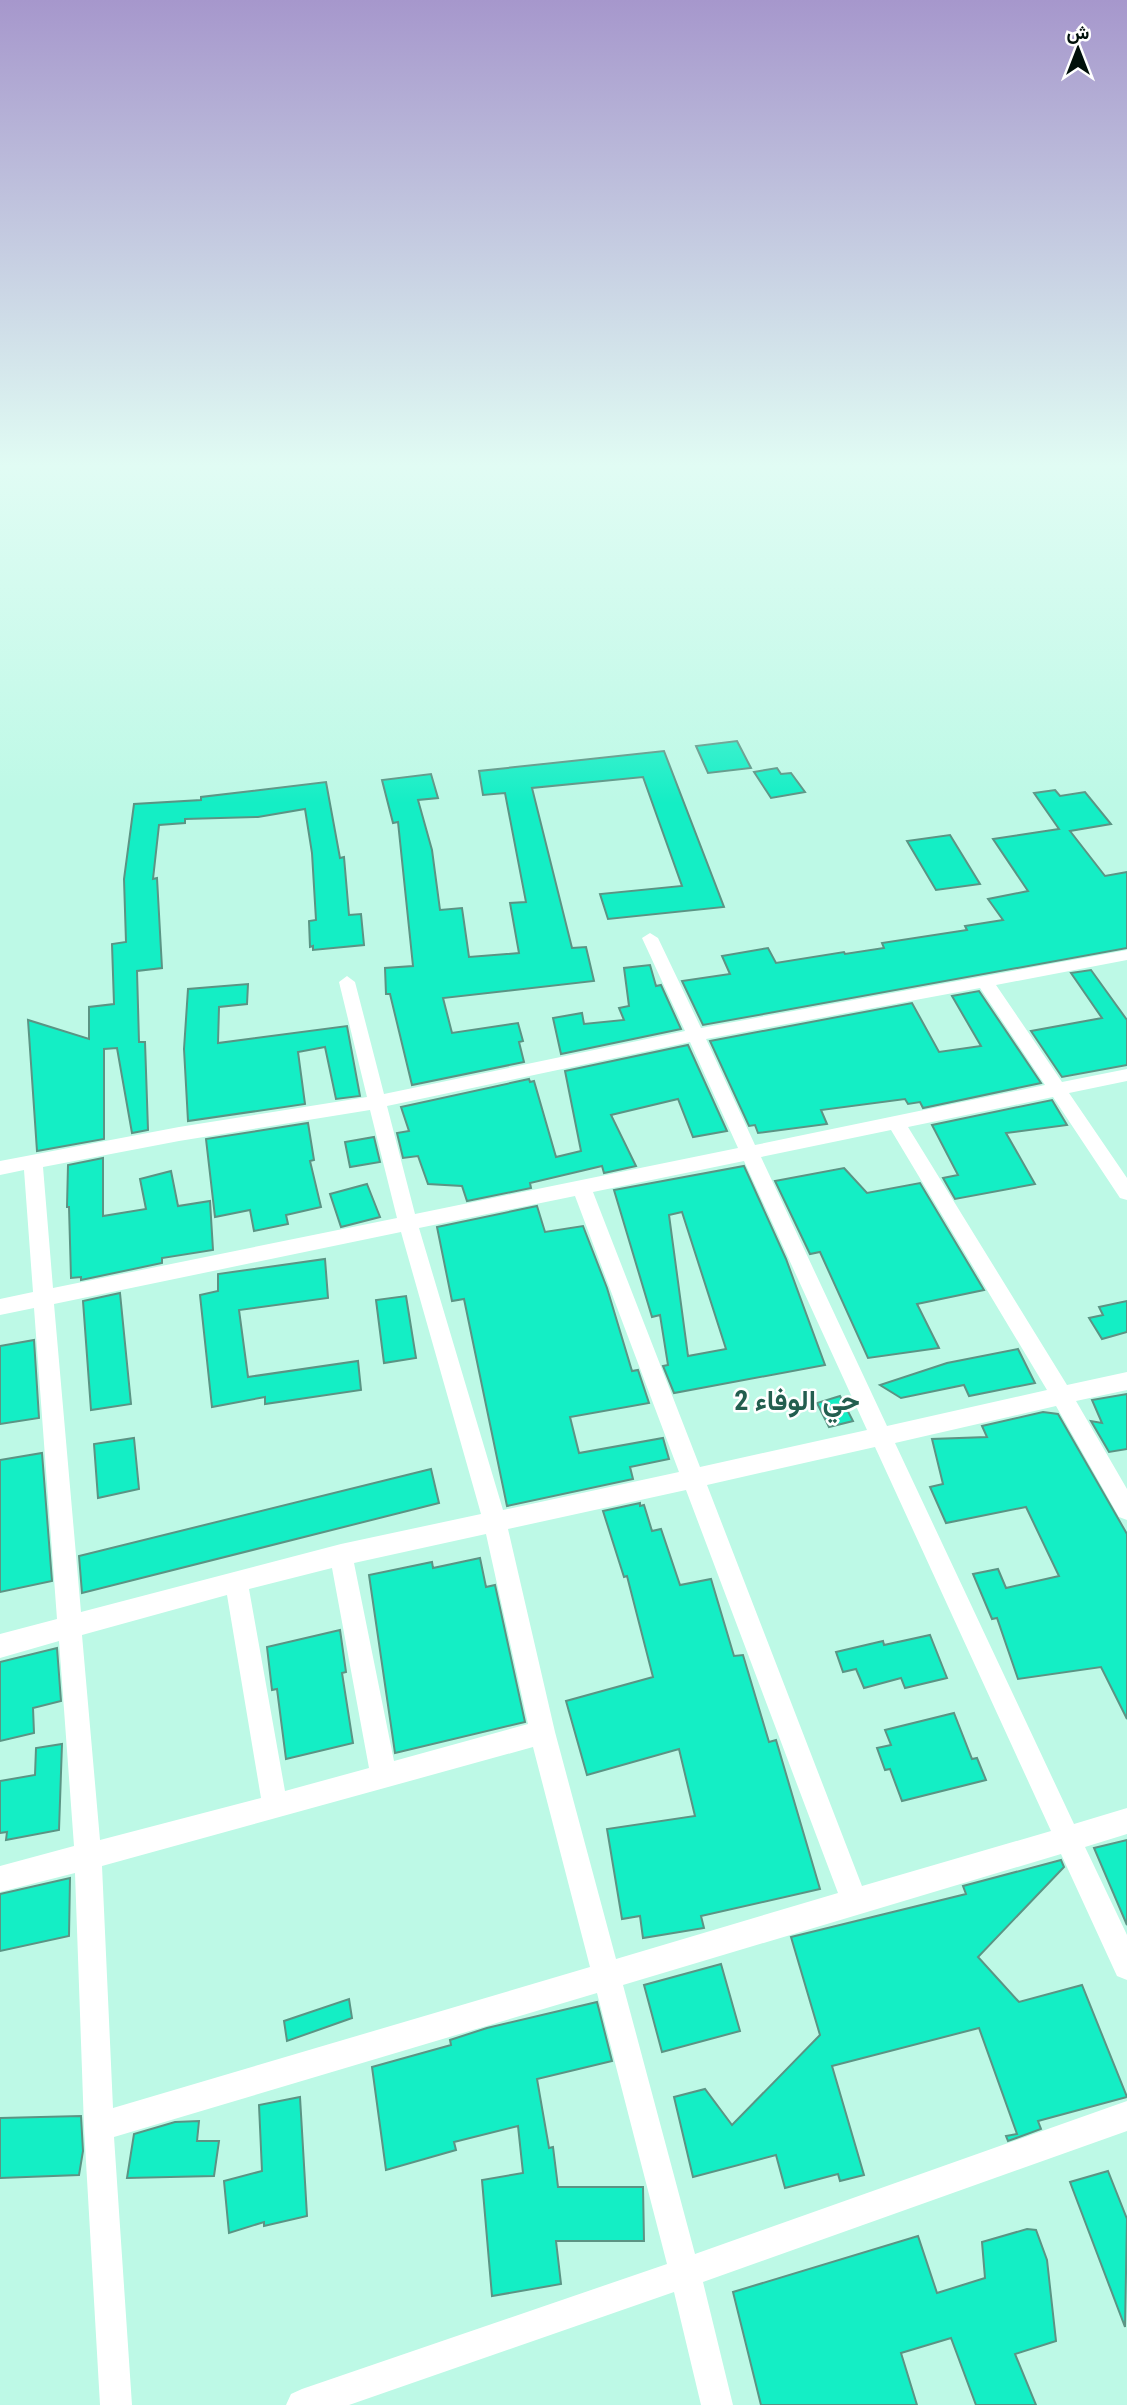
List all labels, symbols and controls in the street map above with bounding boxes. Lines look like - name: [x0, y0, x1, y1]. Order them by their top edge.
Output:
- north arrow: [1043, 14, 1113, 84]
- text: ش: [1067, 21, 1090, 44]
- district label: حي الوفاء 2: [734, 1384, 860, 1424]

